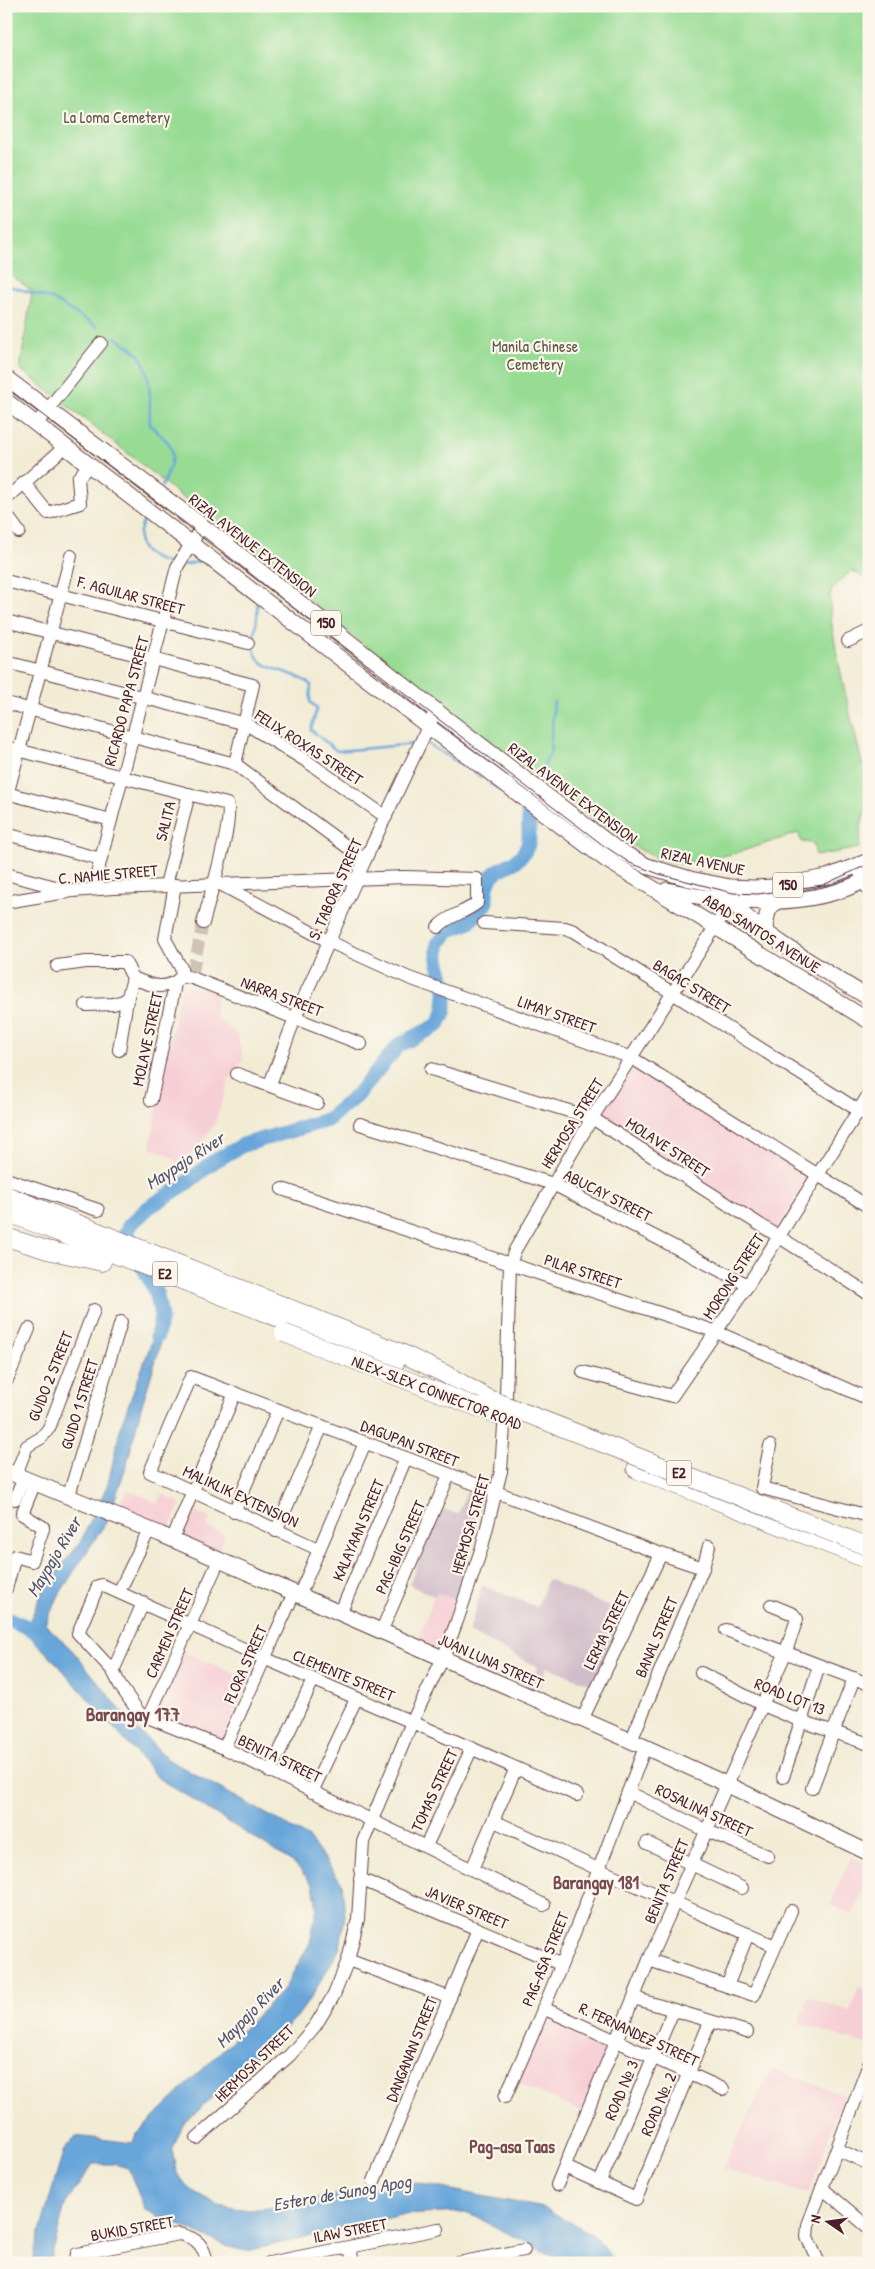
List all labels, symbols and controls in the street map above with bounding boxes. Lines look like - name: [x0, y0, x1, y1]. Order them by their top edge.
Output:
- park label: La Loma Cemetery: [64, 106, 170, 128]
- park label: Manila Chinese Cemetery: [492, 335, 579, 375]
- street label: RIZAL AVENUE EXTENSION: [184, 488, 322, 602]
- street label: F. AGUILAR STREET: [74, 570, 187, 620]
- road number: 150: [311, 610, 341, 636]
- street label: RICARDO PAPA STREET: [98, 633, 154, 768]
- street label: FELIX ROXAS STREET: [250, 703, 368, 790]
- street label: RIZAL AVENUE EXTENSION: [504, 737, 642, 849]
- street label: SALITA: [149, 799, 181, 843]
- street label: S. TABORA STREET: [303, 834, 367, 943]
- street label: RIZAL AVENUE: [659, 841, 747, 881]
- street label: C. NAMIE STREET: [57, 859, 159, 889]
- road number: 150: [773, 872, 803, 898]
- street label: ABAD SANTOS AVENUE: [699, 888, 825, 978]
- street label: BAGAC STREET: [649, 953, 735, 1019]
- street label: NARRA STREET: [238, 970, 327, 1022]
- street label: MOLAVE STREET: [126, 989, 168, 1088]
- street label: LIMAY STREET: [515, 990, 600, 1038]
- street label: HERMOSA STREET: [535, 1073, 609, 1172]
- street label: MOLAVE STREET: [622, 1112, 715, 1183]
- water label: Maypajo River: [140, 1125, 231, 1195]
- street label: ABUCAY STREET: [560, 1163, 656, 1227]
- street label: MORONG STREET: [697, 1228, 769, 1323]
- street label: PILAR STREET: [542, 1248, 625, 1294]
- road number: E2: [152, 1262, 178, 1286]
- street label: GUIDO 2 STREET: [22, 1327, 78, 1424]
- street label: NLEX-SLEX CONNECTOR ROAD: [349, 1349, 526, 1435]
- street label: GUIDO 1 STREET: [55, 1356, 103, 1452]
- street label: DAGUPAN STREET: [358, 1414, 463, 1472]
- street label: MALIKLIK EXTENSION: [180, 1460, 302, 1532]
- road number: E2: [666, 1460, 692, 1486]
- street label: HERMOSA STREET: [445, 1471, 495, 1576]
- street label: KALAYAAN STREET: [327, 1475, 390, 1584]
- street label: PAG-IBIG STREET: [370, 1496, 431, 1597]
- water label: Maypajo River: [20, 1510, 88, 1601]
- street label: CARMEN STREET: [139, 1584, 199, 1681]
- street label: LERMA STREET: [577, 1587, 635, 1673]
- street label: BANAL STREET: [629, 1593, 683, 1681]
- street label: FLORA STREET: [218, 1621, 272, 1707]
- street label: JUAN LUNA STREET: [435, 1628, 548, 1694]
- street label: CLEMENTE STREET: [290, 1644, 399, 1707]
- street label: ROAD LOT 13: [751, 1672, 829, 1720]
- district label: Barangay 177: [86, 1701, 180, 1728]
- street label: BENITA STREET: [235, 1728, 326, 1788]
- street label: TOMAS STREET: [405, 1745, 463, 1835]
- street label: ROSALINA STREET: [652, 1778, 757, 1842]
- street label: BENITA STREET: [638, 1835, 694, 1927]
- district label: Barangay 181: [553, 1870, 639, 1896]
- street label: JAVIER STREET: [422, 1880, 512, 1935]
- street label: PAG-ASA STREET: [516, 1908, 574, 2009]
- water label: Maypajo River: [210, 1970, 291, 2053]
- street label: DANGANAN STREET: [380, 1993, 442, 2105]
- street label: R. FERNANDEZ STREET: [576, 1997, 703, 2072]
- street label: HERMOSA STREET: [209, 2019, 299, 2107]
- street label: ROAD № 3: [599, 2057, 643, 2123]
- street label: ROAD №. 2: [635, 2068, 681, 2139]
- district label: Pag-asa Taas: [469, 2134, 555, 2160]
- water label: Estero de Sunog Apog: [271, 2168, 414, 2217]
- north arrow: [802, 2196, 852, 2246]
- street label: BUKID STREET: [89, 2210, 176, 2246]
- street label: ILAW STREET: [311, 2212, 389, 2248]
- text: N: [805, 2213, 825, 2225]

